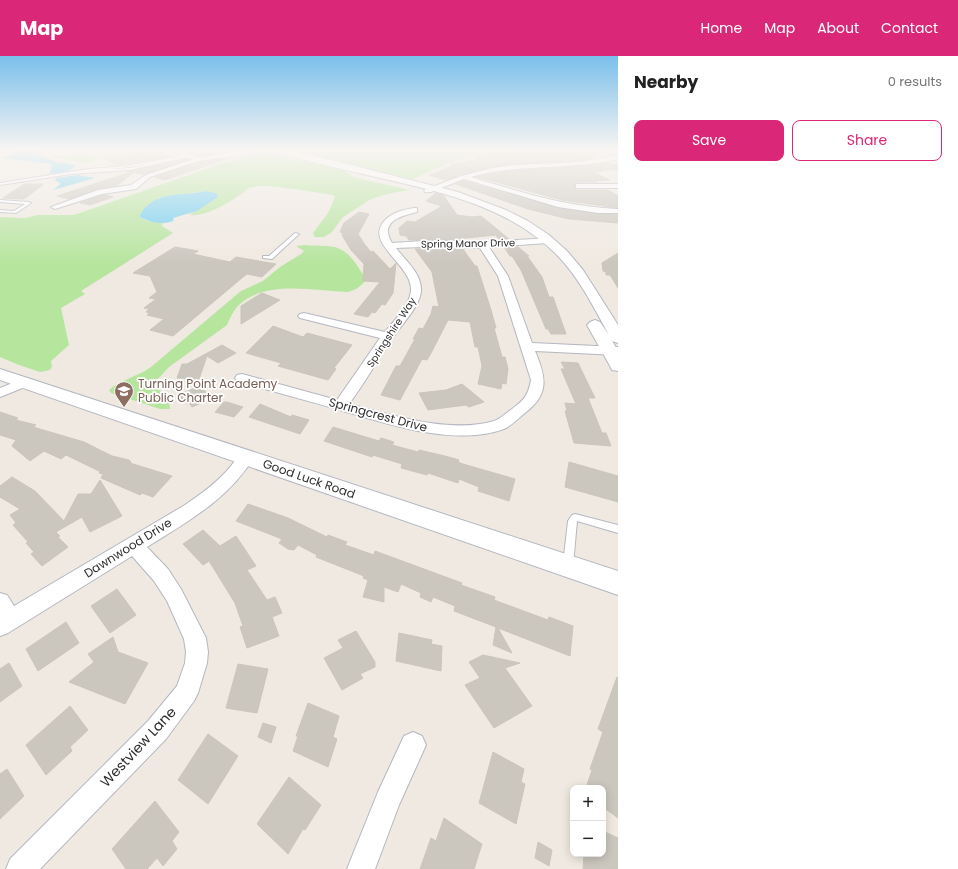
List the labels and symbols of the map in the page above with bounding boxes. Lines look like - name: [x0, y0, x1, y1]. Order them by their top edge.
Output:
- street label: Spring Manor Drive: [421, 235, 515, 252]
- street label: Springshire Way: [363, 294, 420, 370]
- place label: Turning Point Academy Public Charter: [138, 375, 278, 406]
- school or university icon: Turning Point Academy Public Charter: [113, 380, 135, 408]
- street label: Springcrest Drive: [327, 393, 429, 436]
- street label: Good Luck Road: [261, 455, 358, 502]
- street label: Dawnwood Drive: [81, 514, 175, 581]
- street label: Westview Lane: [96, 702, 181, 792]

